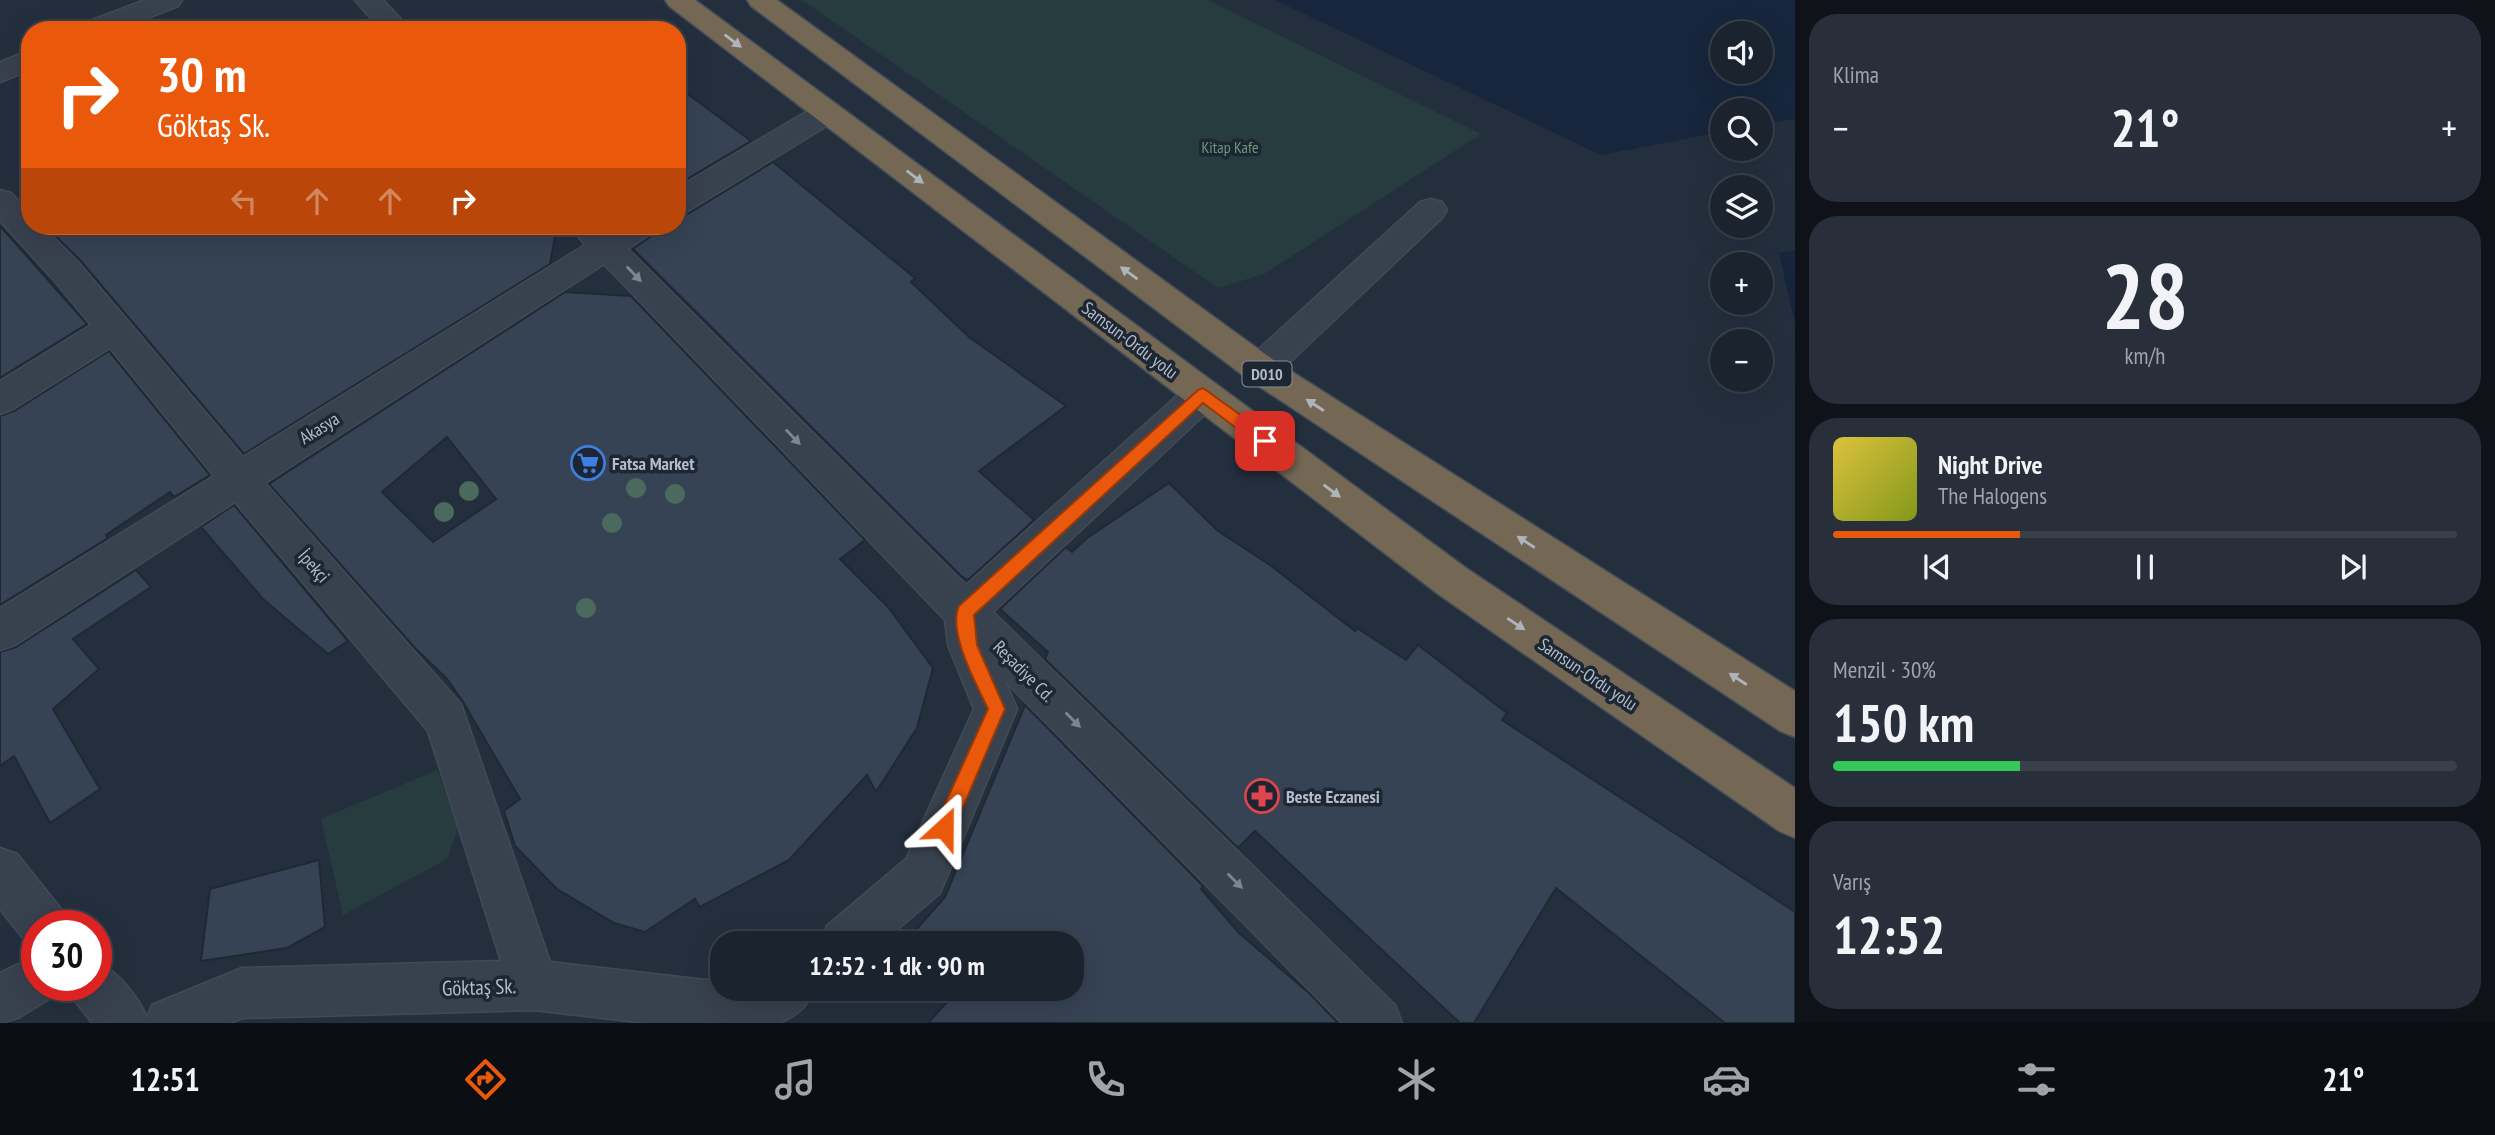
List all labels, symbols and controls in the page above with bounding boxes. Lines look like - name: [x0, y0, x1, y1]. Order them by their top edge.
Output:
- map controls: [1710, 21, 1773, 392]
- button: sound: [1710, 21, 1773, 84]
- one-way arrow: [724, 34, 742, 48]
- text: 30 m: [157, 42, 246, 106]
- icon: right: [42, 49, 133, 140]
- text: Klima: [1833, 60, 1879, 89]
- text: 21°: [2111, 94, 2179, 161]
- button: search: [1710, 98, 1773, 161]
- text: −: [1833, 103, 1849, 152]
- text: +: [2441, 103, 2457, 152]
- text: Göktaş Sk.: [157, 104, 270, 146]
- park label: Kitap Kafe: [1201, 137, 1259, 157]
- one-way arrow: [905, 170, 923, 185]
- button: layers: [1710, 175, 1773, 238]
- icon: left: [225, 182, 263, 220]
- icon: ahead: [298, 182, 336, 220]
- icon: ahead: [371, 182, 409, 220]
- icon: right: [444, 182, 482, 220]
- text: 28: [2102, 236, 2189, 354]
- button: +: [1710, 252, 1773, 315]
- one-way arrow: [625, 265, 641, 282]
- one-way arrow: [1120, 267, 1138, 281]
- street label: Samsun-Ordu yolu: [1077, 296, 1183, 384]
- button: −: [1710, 329, 1773, 392]
- text: km/h: [2125, 341, 2165, 370]
- road number: D010: [1242, 362, 1292, 386]
- one-way arrow: [1305, 399, 1324, 412]
- street label: Akasya: [295, 407, 343, 449]
- pin: [1235, 411, 1295, 471]
- icon: arrive: [1246, 422, 1284, 460]
- one-way arrow: [784, 428, 801, 444]
- supermarket icon: Fatsa Market: [569, 444, 607, 482]
- text: Night Drive: [1938, 448, 2043, 481]
- place label: Fatsa Market: [612, 452, 695, 475]
- text: The Halogens: [1938, 481, 2047, 510]
- one-way arrow: [1322, 483, 1340, 498]
- one-way arrow: [1517, 536, 1536, 549]
- street label: İpekçi: [293, 545, 335, 587]
- icon: previous: [1918, 548, 1956, 586]
- icon: pause: [2126, 548, 2164, 586]
- icon: next: [2334, 548, 2372, 586]
- one-way arrow: [1507, 617, 1525, 631]
- street label: Samsun-Ordu yolu: [1534, 632, 1642, 716]
- street label: Reşadiye Cd.: [988, 635, 1060, 707]
- text: Menzil · 30%: [1833, 655, 1936, 684]
- one-way arrow: [1728, 673, 1747, 686]
- text: 150 km: [1833, 689, 1974, 756]
- one-way arrow: [1065, 712, 1082, 729]
- pharmacy icon: Beste Eczanesi: [1243, 777, 1281, 815]
- place label: Beste Eczanesi: [1286, 785, 1380, 808]
- position arrow: [907, 791, 981, 865]
- text: Varış: [1833, 867, 1871, 896]
- one-way arrow: [1226, 872, 1242, 889]
- text: 12:52: [1833, 901, 1945, 968]
- speed limit sign: 30: [21, 910, 112, 1001]
- text: 12:52 · 1 dk · 90 m: [809, 949, 985, 982]
- street label: Göktaş Sk.: [441, 972, 517, 1002]
- icon: directions: [461, 1055, 510, 1104]
- icon: music: [771, 1055, 820, 1104]
- icon: phone: [1081, 1055, 1130, 1104]
- icon: climate: [1392, 1055, 1441, 1104]
- icon: car: [1702, 1055, 1751, 1104]
- icon: filters: [2012, 1055, 2061, 1104]
- text: 12:51: [131, 1058, 200, 1100]
- text: 21°: [2322, 1058, 2364, 1100]

